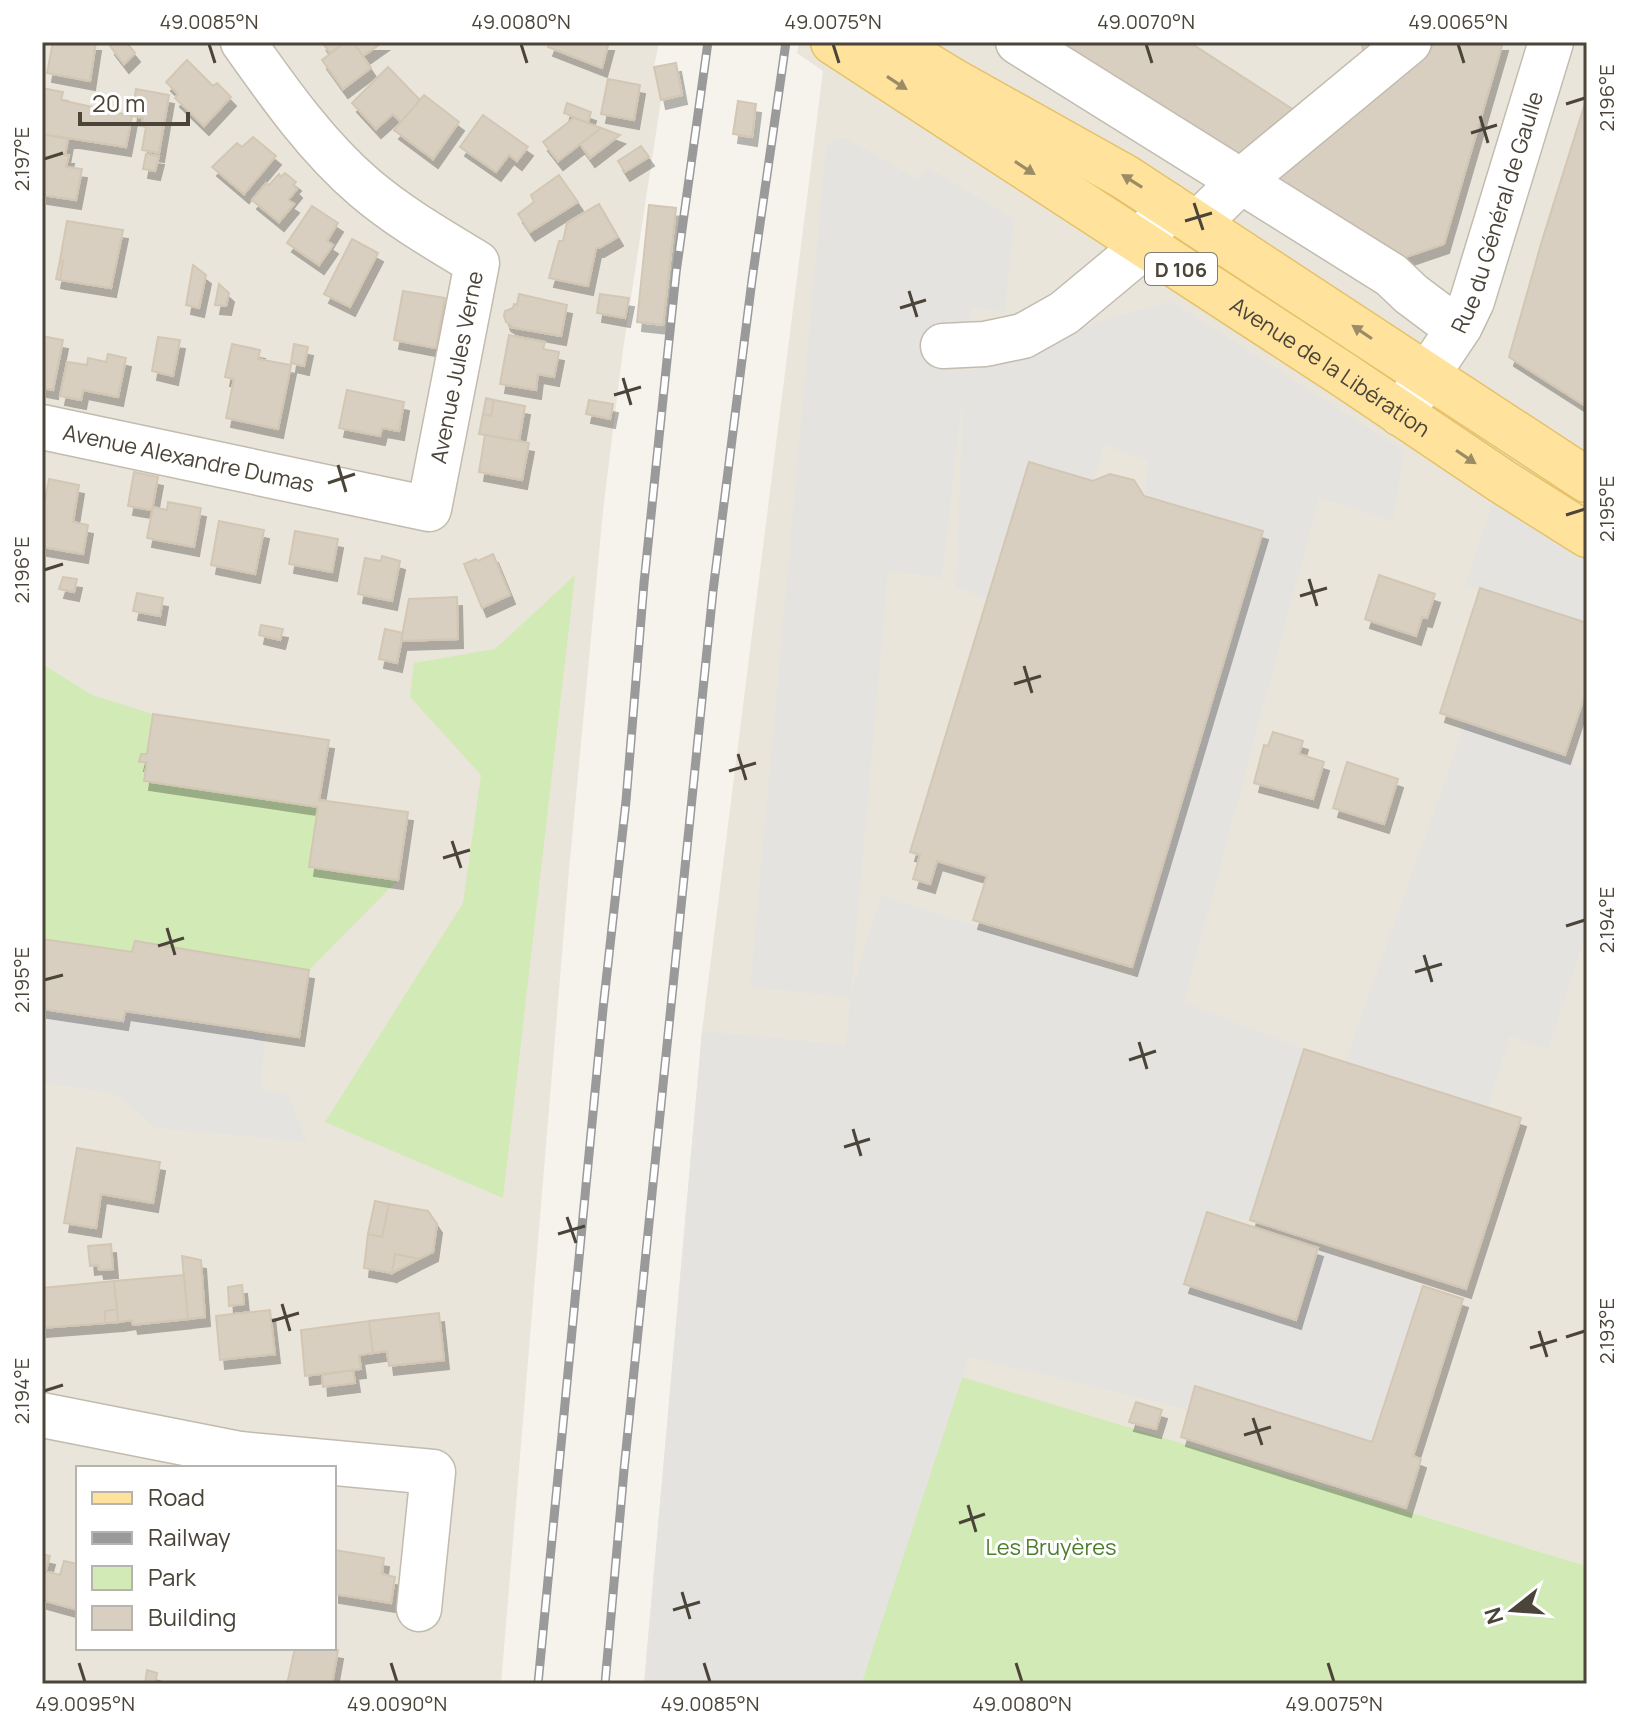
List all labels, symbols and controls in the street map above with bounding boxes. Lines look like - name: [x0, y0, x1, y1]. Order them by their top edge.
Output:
- text: 49.0085°N: [160, 8, 258, 35]
- text: 49.0080°N: [471, 8, 571, 35]
- text: 49.0075°N: [784, 8, 882, 35]
- text: 49.0070°N: [1097, 8, 1195, 35]
- text: 49.0065°N: [1408, 8, 1508, 35]
- text: 2.196°E: [1593, 64, 1620, 132]
- scale bar: [80, 76, 188, 126]
- one-way arrow: [886, 76, 907, 91]
- text: 20 m: [92, 86, 145, 119]
- street label: Rue du Général de Gaulle: [1444, 88, 1550, 338]
- text: 2.197°E: [8, 127, 35, 191]
- one-way arrow: [1015, 160, 1036, 175]
- one-way arrow: [1121, 175, 1143, 189]
- road number: D 106: [1145, 253, 1217, 285]
- street label: Avenue Jules Verne: [423, 268, 490, 466]
- street label: Avenue de la Libération: [1224, 290, 1436, 444]
- one-way arrow: [1352, 324, 1373, 339]
- street label: Avenue Alexandre Dumas: [60, 417, 317, 499]
- one-way arrow: [1455, 449, 1476, 464]
- text: 2.195°E: [1593, 476, 1620, 542]
- text: 2.196°E: [8, 536, 35, 604]
- text: 2.194°E: [1593, 887, 1620, 953]
- text: 2.195°E: [8, 947, 35, 1013]
- text: 2.193°E: [1593, 1298, 1620, 1364]
- text: 2.194°E: [8, 1358, 35, 1424]
- legend: [76, 1466, 336, 1650]
- text: Road: [148, 1480, 205, 1513]
- text: Railway: [148, 1520, 231, 1553]
- park label: Les Bruyères: [985, 1532, 1117, 1562]
- text: Park: [148, 1560, 197, 1593]
- north arrow: [1473, 1570, 1553, 1650]
- text: Building: [148, 1600, 236, 1633]
- text: N: [1477, 1604, 1511, 1628]
- text: 49.0095°N: [35, 1690, 135, 1717]
- text: 49.0090°N: [347, 1690, 447, 1717]
- text: 49.0085°N: [661, 1690, 759, 1717]
- text: 49.0080°N: [972, 1690, 1072, 1717]
- text: 49.0075°N: [1285, 1690, 1383, 1717]

